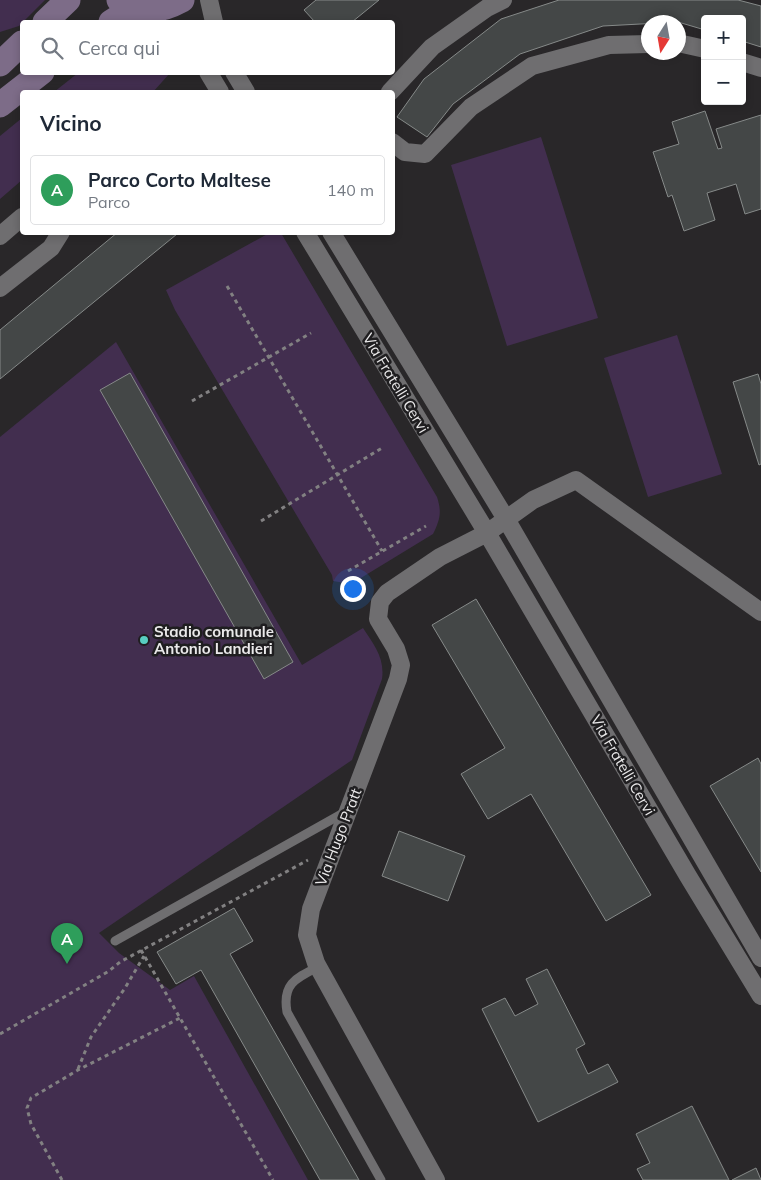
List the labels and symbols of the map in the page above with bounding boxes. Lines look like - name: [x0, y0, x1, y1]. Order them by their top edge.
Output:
- north arrow: [641, 15, 686, 60]
- street label: Via Fratelli Cervi: [359, 330, 433, 436]
- your location: [340, 576, 366, 602]
- place label: Stadio comunale Antonio Landieri: [154, 622, 274, 658]
- marker: Stadio comunale Antonio Landieri: [138, 634, 150, 646]
- street label: Via Fratelli Cervi: [587, 711, 659, 819]
- street label: Via Hugo Pratt: [311, 786, 365, 888]
- pin: A: [51, 923, 83, 964]

